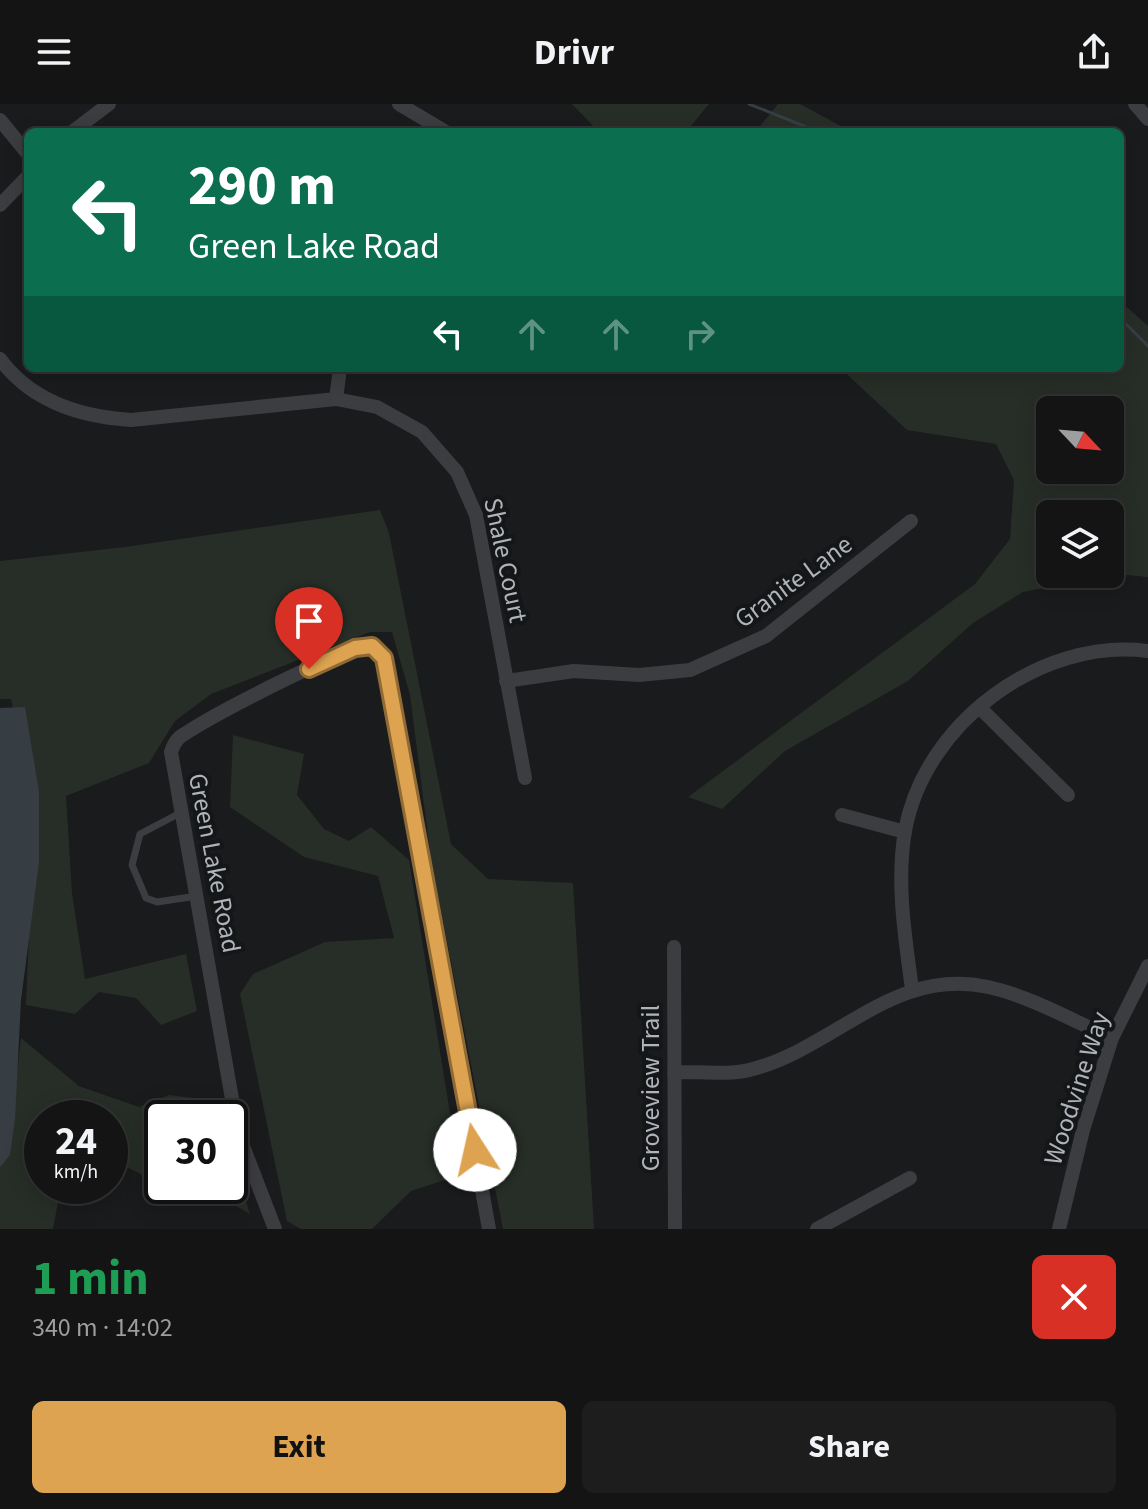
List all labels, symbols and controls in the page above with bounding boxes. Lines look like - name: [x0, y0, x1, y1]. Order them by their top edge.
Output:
- text: Drivr: [534, 27, 614, 78]
- icon: menu: [32, 30, 76, 74]
- icon: share: [1072, 30, 1116, 74]
- text: 290 m: [188, 147, 336, 226]
- icon: left: [56, 160, 160, 264]
- text: Green Lake Road: [188, 221, 440, 272]
- icon: left: [426, 312, 470, 356]
- icon: ahead: [510, 312, 554, 356]
- icon: ahead: [594, 312, 638, 356]
- icon: right: [678, 312, 722, 356]
- north arrow: [1036, 396, 1124, 484]
- map controls: [1036, 396, 1124, 588]
- street label: Shale Court: [474, 494, 537, 626]
- button: layers: [1036, 500, 1124, 588]
- street label: Granite Lane: [727, 526, 860, 637]
- pin: [275, 587, 343, 669]
- icon: arrive: [287, 599, 331, 643]
- street label: Green Lake Road: [179, 770, 250, 956]
- street label: Groveview Trail: [632, 1005, 669, 1171]
- street label: Woodvine Way: [1034, 1007, 1119, 1170]
- speed limit sign: 30: [144, 1100, 248, 1204]
- position arrow: [433, 1108, 517, 1192]
- text: 24: [55, 1113, 97, 1170]
- text: km/h: [54, 1158, 98, 1186]
- text: 1 min: [32, 1245, 149, 1313]
- button: close: [1032, 1255, 1116, 1339]
- text: 340 m · 14:02: [32, 1309, 173, 1346]
- button: Exit: [32, 1401, 566, 1493]
- button: Share: [582, 1401, 1116, 1493]

